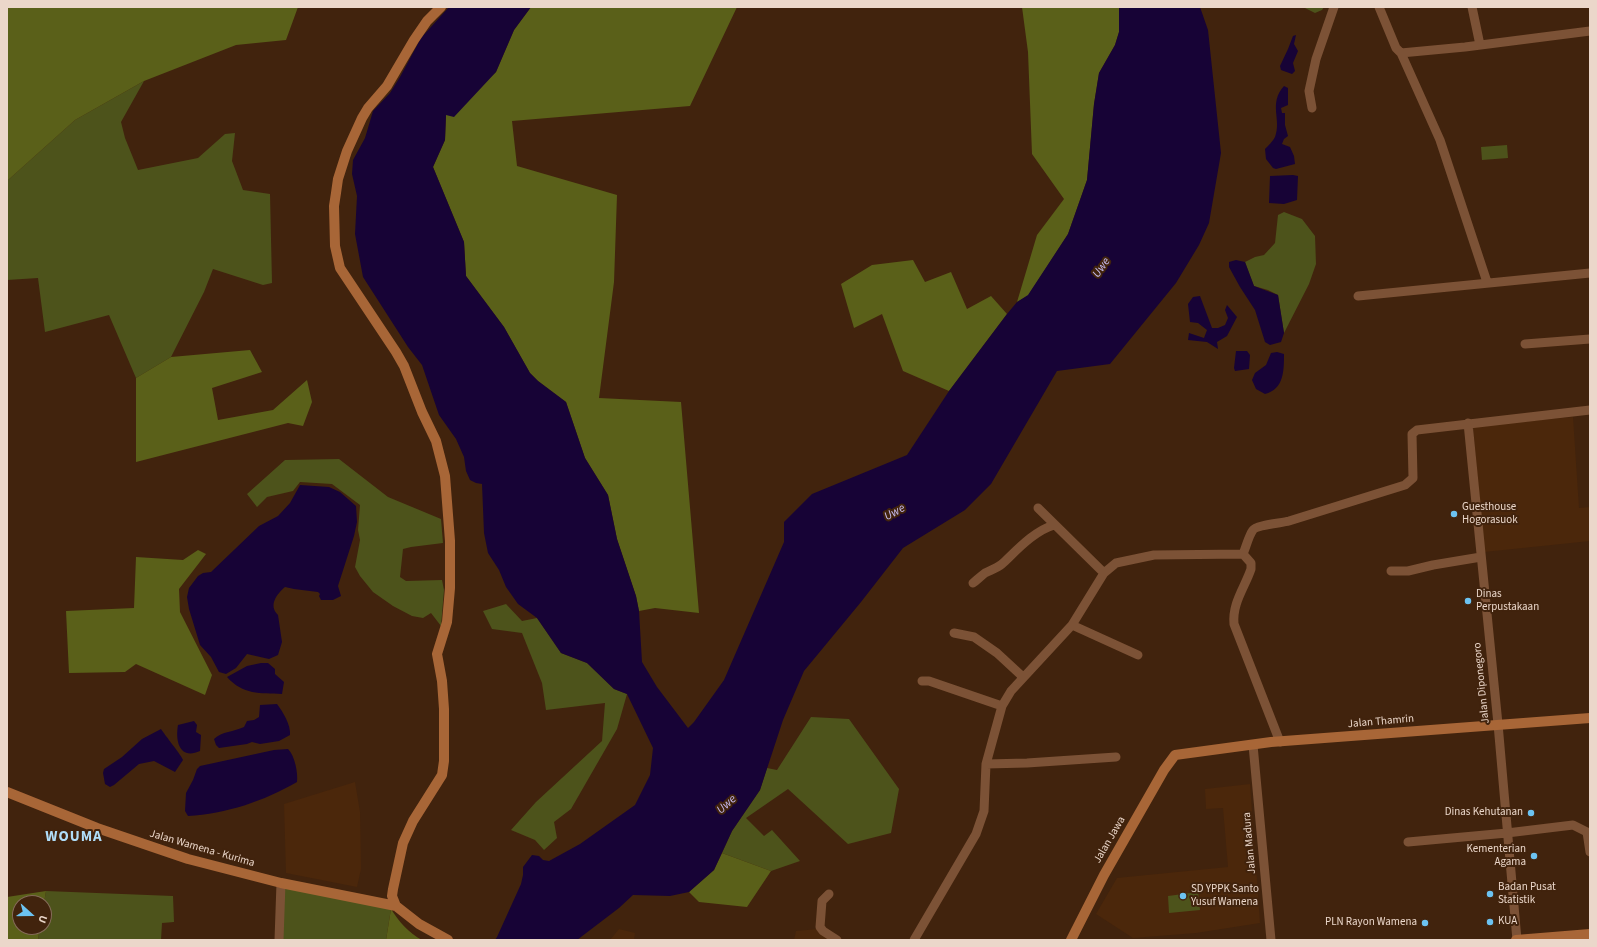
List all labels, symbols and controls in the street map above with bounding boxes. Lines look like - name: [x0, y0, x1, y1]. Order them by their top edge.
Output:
- water label: Uwe: [1090, 255, 1114, 281]
- water label: Uwe: [882, 501, 908, 525]
- place label: Guesthouse Hogorasuok: [1462, 501, 1518, 527]
- marker: Guesthouse Hogorasuok: [1449, 509, 1459, 519]
- place label: Dinas Perpustakaan: [1476, 588, 1539, 614]
- marker: Dinas Perpustakaan: [1463, 596, 1473, 606]
- street label: Jalan Diponegoro: [1471, 642, 1493, 724]
- street label: Jalan Thamrin: [1347, 713, 1415, 731]
- water label: Uwe: [714, 792, 740, 818]
- place label: Dinas Kehutanan: [1445, 806, 1523, 820]
- marker: Dinas Kehutanan: [1526, 808, 1536, 818]
- street label: Jalan Madura: [1241, 811, 1259, 875]
- street label: Jalan Jawa: [1091, 814, 1129, 866]
- street label: Jalan Wamena - Kurima: [148, 828, 256, 870]
- district label: WOUMA: [45, 829, 103, 847]
- place label: Kementerian Agama: [1467, 843, 1526, 869]
- marker: Kementerian Agama: [1529, 851, 1539, 861]
- place label: Badan Pusat Statistik: [1498, 881, 1556, 907]
- place label: SD YPPK Santo Yusuf Wamena: [1191, 883, 1259, 909]
- marker: Badan Pusat Statistik: [1485, 889, 1495, 899]
- marker: SD YPPK Santo Yusuf Wamena: [1178, 891, 1188, 901]
- north arrow: [12, 895, 52, 935]
- text: U: [34, 913, 51, 925]
- place label: KUA: [1498, 915, 1517, 929]
- place label: PLN Rayon Wamena: [1325, 916, 1417, 930]
- marker: KUA: [1485, 917, 1495, 927]
- marker: PLN Rayon Wamena: [1420, 918, 1430, 928]

